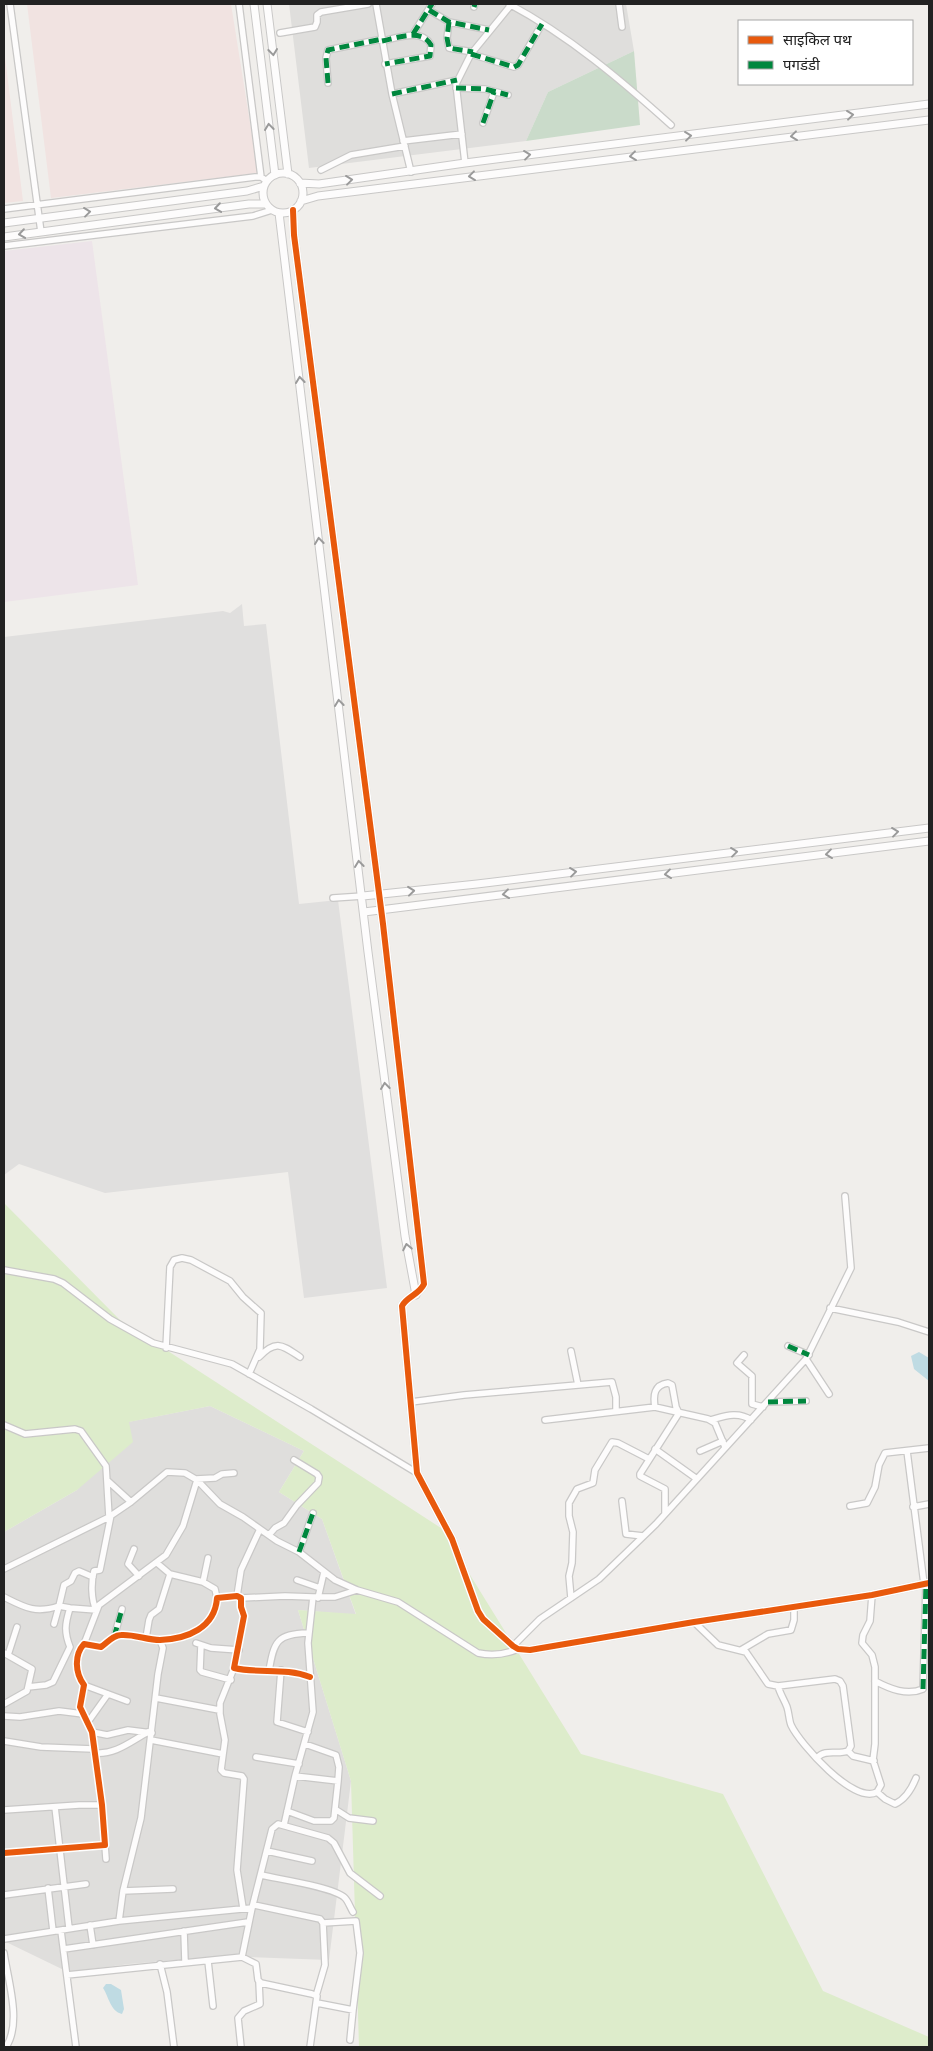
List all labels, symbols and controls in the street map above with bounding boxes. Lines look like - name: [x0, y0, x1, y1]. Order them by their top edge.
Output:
- legend: [738, 20, 913, 85]
- text: साइकिल पथ: [783, 31, 852, 49]
- one-way arrow: [267, 48, 278, 56]
- text: पगडंडी: [783, 56, 821, 74]
- one-way arrow: [846, 110, 854, 121]
- one-way arrow: [264, 123, 275, 131]
- one-way arrow: [790, 130, 798, 141]
- one-way arrow: [685, 131, 693, 142]
- one-way arrow: [523, 150, 531, 161]
- one-way arrow: [628, 151, 637, 161]
- one-way arrow: [467, 171, 476, 181]
- one-way arrow: [345, 175, 353, 186]
- one-way arrow: [213, 202, 221, 213]
- one-way arrow: [83, 207, 91, 218]
- one-way arrow: [18, 229, 26, 239]
- one-way arrow: [295, 376, 305, 384]
- one-way arrow: [314, 537, 325, 545]
- one-way arrow: [334, 698, 345, 706]
- one-way arrow: [892, 827, 900, 838]
- one-way arrow: [730, 847, 738, 858]
- one-way arrow: [824, 848, 833, 858]
- one-way arrow: [354, 860, 365, 868]
- one-way arrow: [569, 867, 577, 878]
- one-way arrow: [663, 868, 671, 879]
- one-way arrow: [408, 886, 416, 897]
- one-way arrow: [502, 889, 511, 899]
- one-way arrow: [381, 1081, 391, 1090]
- one-way arrow: [402, 1242, 413, 1251]

